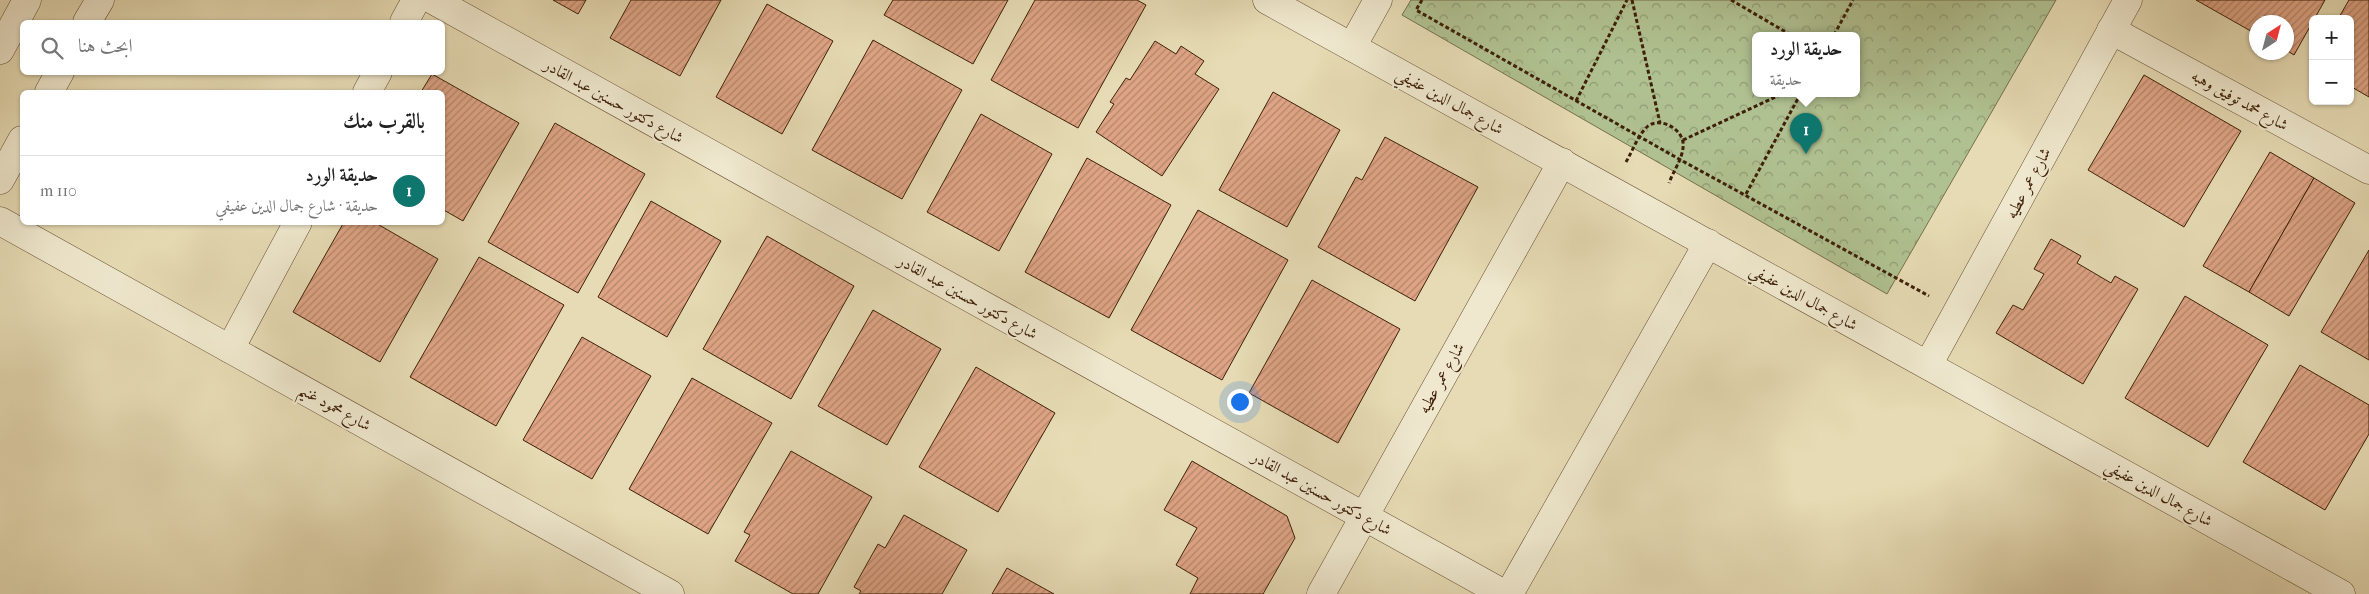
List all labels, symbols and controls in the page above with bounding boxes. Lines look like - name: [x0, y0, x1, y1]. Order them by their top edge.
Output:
- north arrow: [2249, 15, 2294, 60]
- map controls: [2309, 15, 2354, 105]
- button: +: [2309, 15, 2354, 60]
- search box: [20, 20, 445, 75]
- popup: [1752, 32, 1860, 97]
- icon: search: [38, 34, 66, 62]
- text: ابحث هنا: [78, 35, 133, 57]
- text: حديقة الورد: [1770, 38, 1842, 60]
- street label: شارع دكتور حسنين عبد القادر: [537, 54, 687, 151]
- button: −: [2309, 60, 2354, 105]
- street label: شارع جمال الدين عفيفي: [1390, 64, 1507, 144]
- street label: شارع محمد توفيق وهبه: [2186, 66, 2292, 138]
- text: حديقة: [1770, 70, 1802, 89]
- text: بالقرب منك: [343, 109, 425, 133]
- pin: 1: [1790, 113, 1822, 154]
- street label: شارع عمر عطيه: [2001, 144, 2058, 224]
- text: حديقة الورد: [305, 164, 378, 186]
- text: 110 m: [40, 181, 77, 200]
- text: 1: [406, 181, 412, 200]
- text: حديقة · شارع جمال الدين عفيفي: [216, 196, 378, 215]
- street label: شارع دكتور حسنين عبد القادر: [891, 250, 1041, 347]
- street label: شارع جمال الدين عفيفي: [1744, 260, 1861, 340]
- street label: شارع عمر عطيه: [1414, 339, 1472, 419]
- street label: شارع محمود غنيم: [292, 379, 374, 441]
- your location: [1227, 389, 1253, 415]
- street label: شارع دكتور حسنين عبد القادر: [1245, 446, 1395, 543]
- street label: شارع جمال الدين عفيفي: [2099, 456, 2216, 536]

